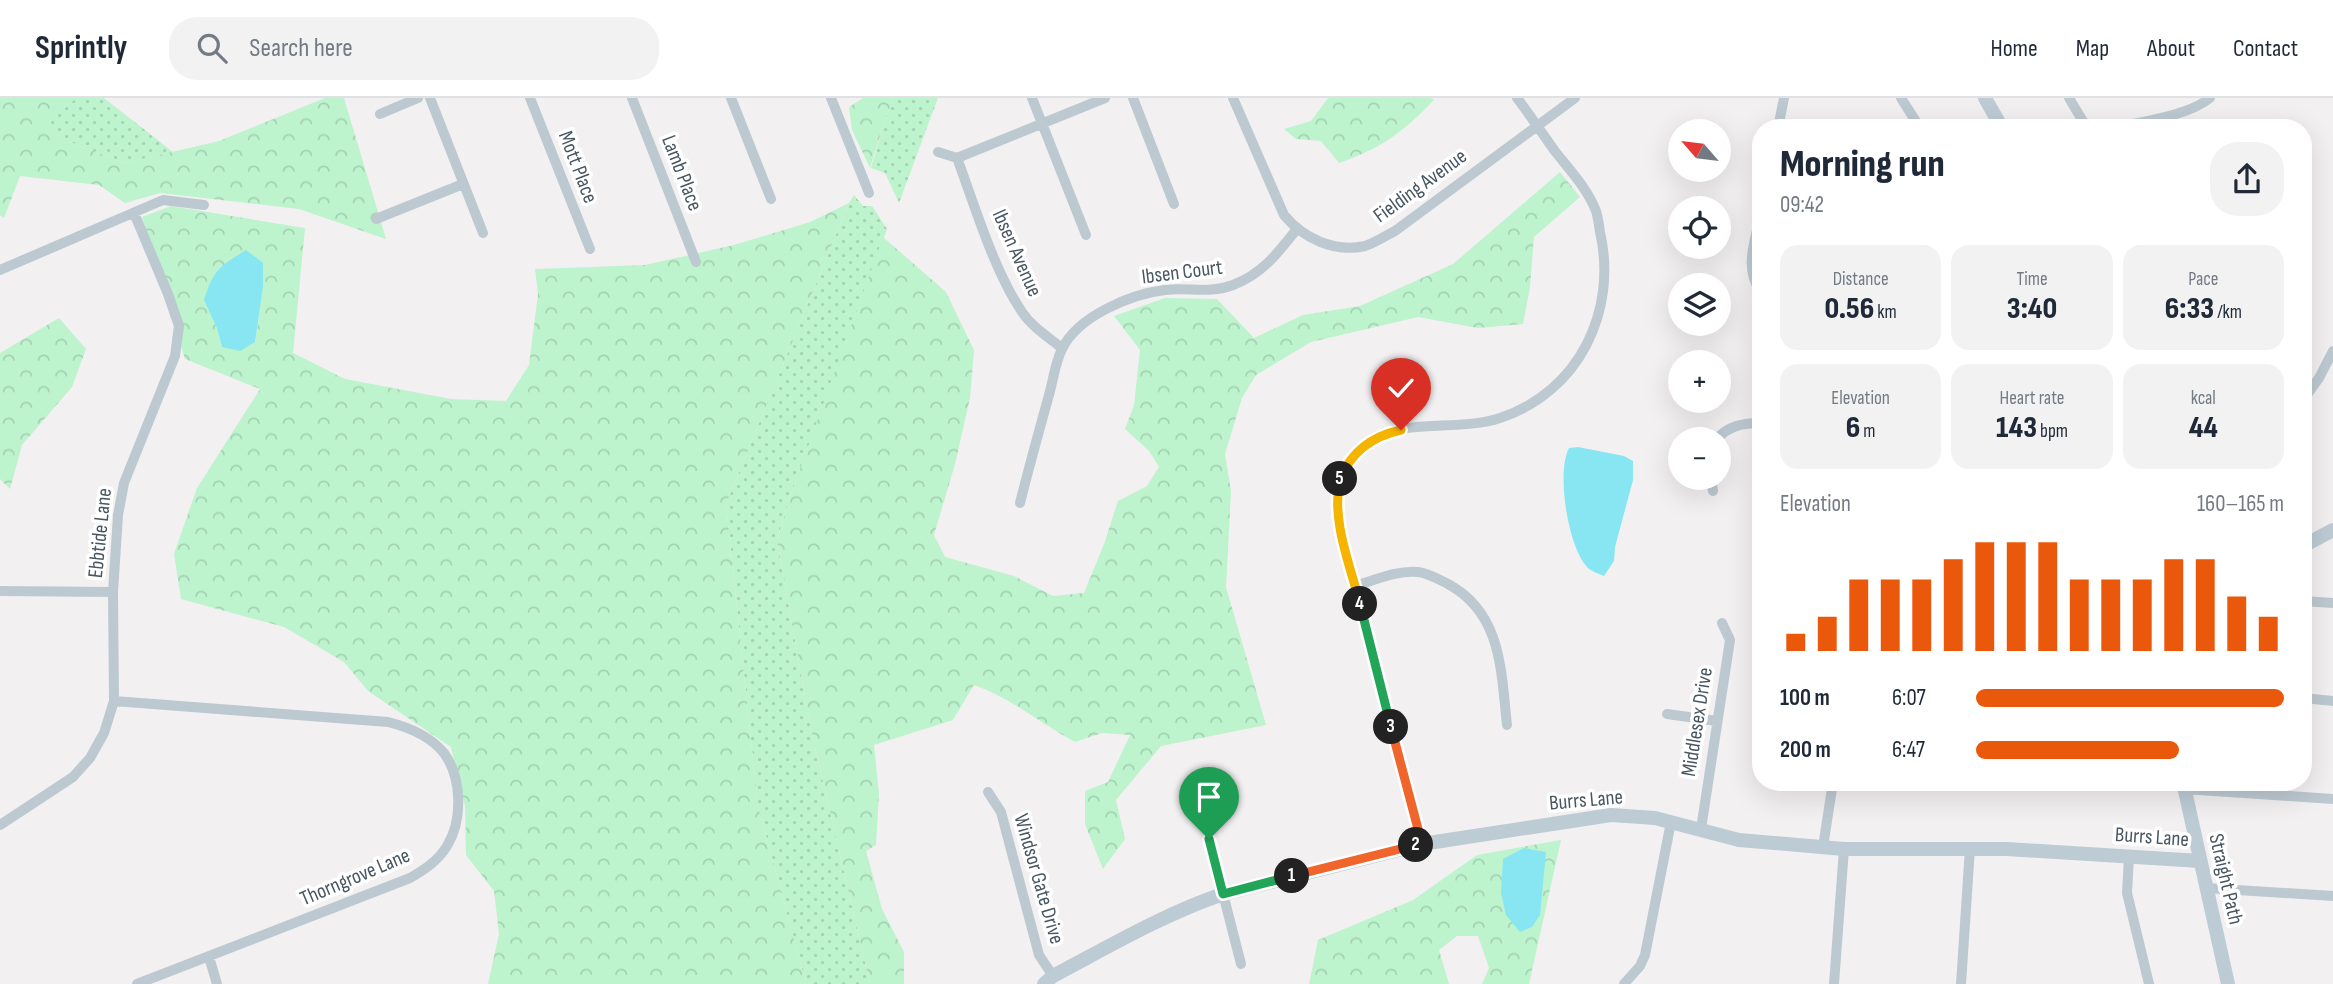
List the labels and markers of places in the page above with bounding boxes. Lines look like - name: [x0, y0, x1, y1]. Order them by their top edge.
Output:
- pin: [1371, 358, 1431, 430]
- pin: 5: [1322, 462, 1358, 496]
- pin: 4: [1342, 587, 1378, 622]
- pin: 3: [1374, 710, 1408, 744]
- pin: [1179, 767, 1239, 839]
- pin: 2: [1398, 828, 1434, 862]
- pin: 1: [1274, 858, 1310, 894]

